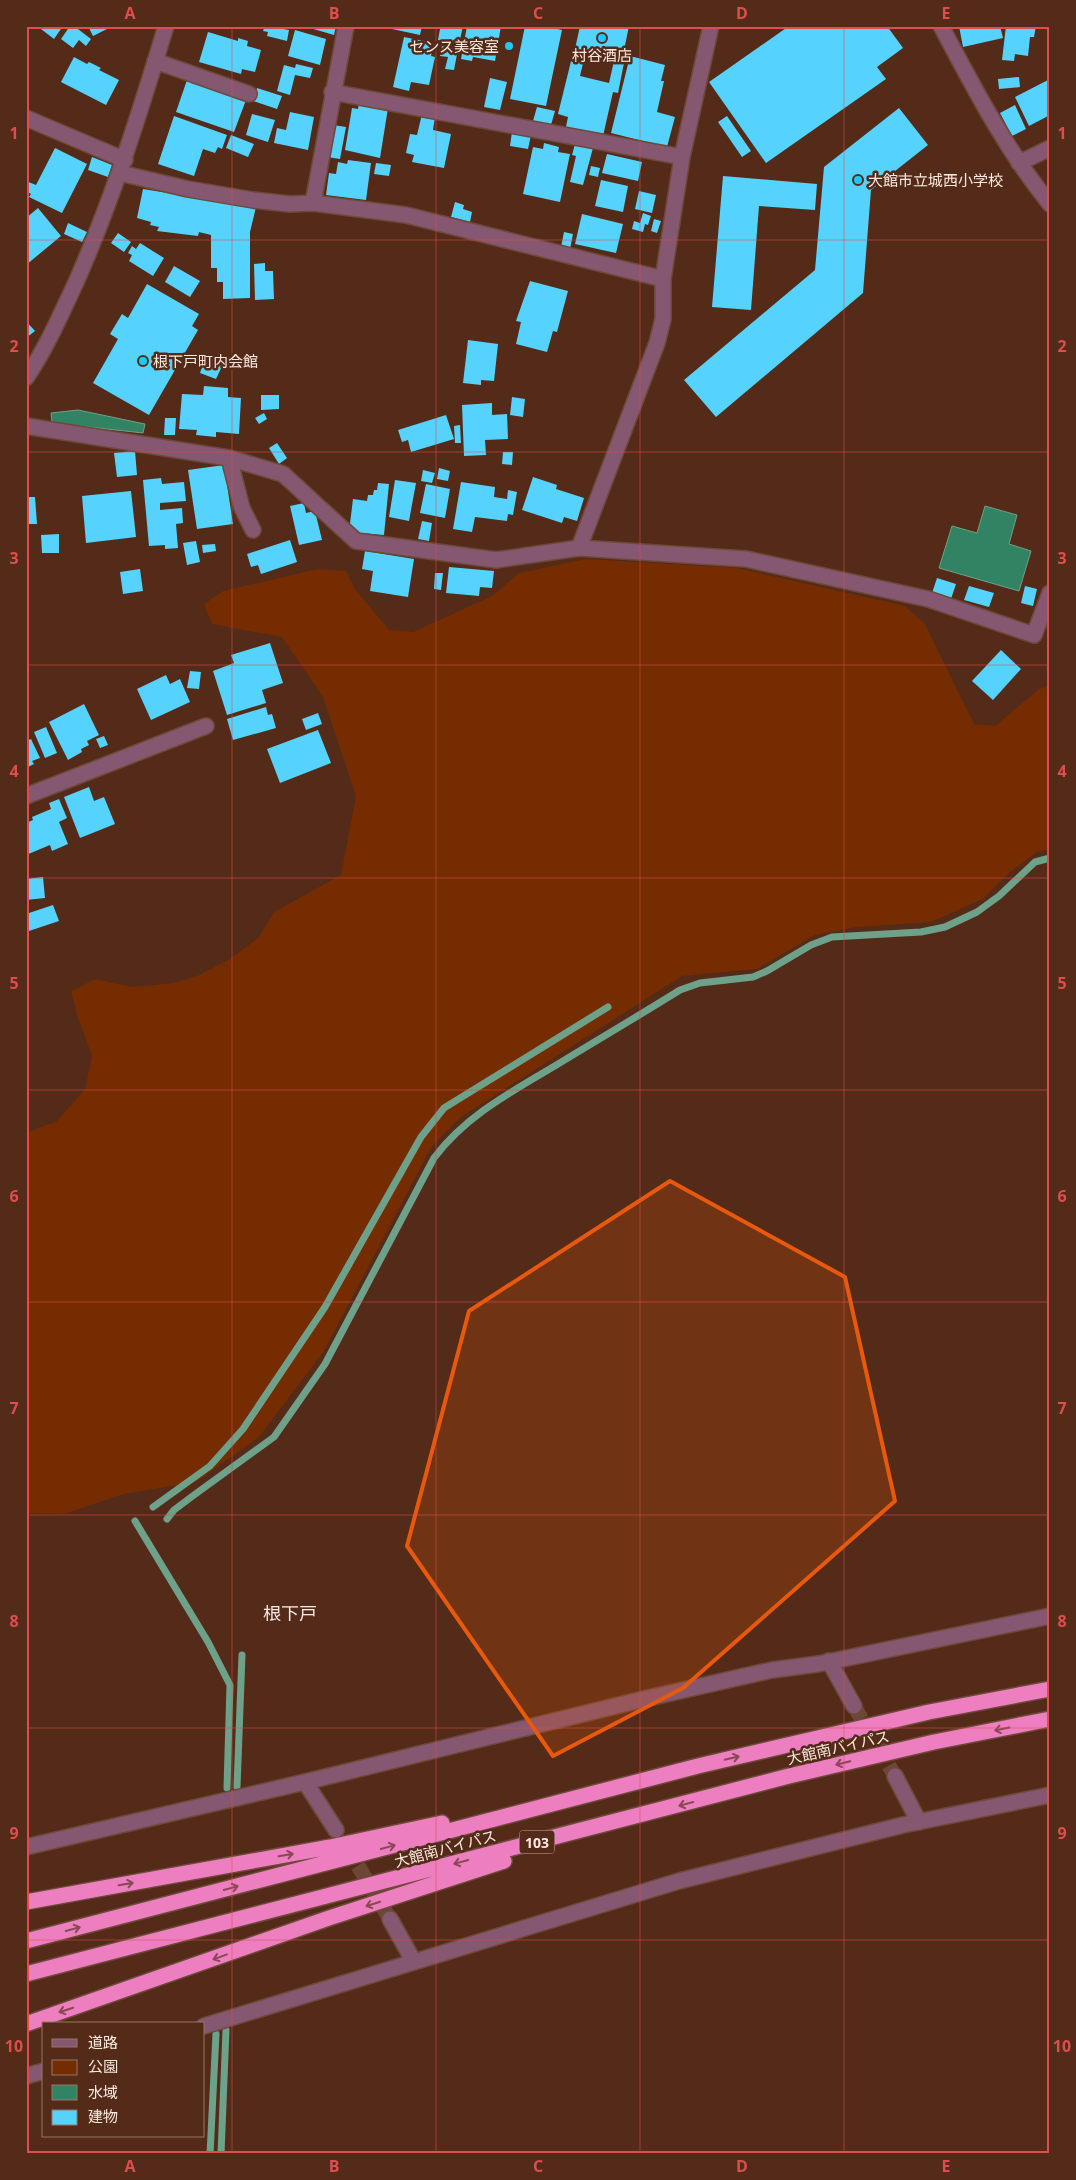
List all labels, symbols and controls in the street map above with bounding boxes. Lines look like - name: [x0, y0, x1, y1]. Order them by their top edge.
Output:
- text: A: [124, 2, 136, 24]
- text: B: [329, 2, 339, 24]
- text: C: [533, 2, 543, 24]
- text: D: [736, 2, 748, 24]
- text: E: [942, 2, 951, 24]
- marker: 村谷酒店: [596, 32, 608, 44]
- place label: センス美容室: [409, 36, 499, 56]
- marker: センス美容室: [503, 40, 515, 52]
- place label: 村谷酒店: [572, 45, 632, 65]
- text: 1: [9, 122, 19, 144]
- text: 1: [1057, 122, 1067, 144]
- place label: 大館市立城西小学校: [868, 170, 1003, 190]
- marker: 大館市立城西小学校: [852, 174, 864, 186]
- text: 2: [9, 335, 19, 357]
- text: 2: [1057, 335, 1067, 357]
- place label: 根下戸町内会館: [153, 351, 258, 371]
- marker: 根下戸町内会館: [137, 355, 149, 367]
- text: 3: [9, 547, 19, 569]
- text: 3: [1057, 547, 1067, 569]
- text: 4: [9, 760, 19, 782]
- text: 4: [1057, 760, 1067, 782]
- text: 5: [9, 972, 19, 994]
- text: 5: [1057, 972, 1067, 994]
- text: 6: [9, 1185, 19, 1207]
- text: 6: [1057, 1185, 1067, 1207]
- text: 7: [9, 1397, 19, 1419]
- text: 7: [1057, 1397, 1067, 1419]
- district label: 根下戸: [263, 1601, 317, 1625]
- text: 8: [9, 1610, 19, 1632]
- text: 8: [1057, 1610, 1067, 1632]
- one-way arrow: [994, 1724, 1010, 1734]
- street label: 大館南バイパス: [785, 1725, 891, 1769]
- one-way arrow: [723, 1753, 739, 1762]
- one-way arrow: [836, 1759, 852, 1768]
- one-way arrow: [678, 1799, 694, 1809]
- text: 9: [9, 1822, 19, 1844]
- text: 9: [1057, 1822, 1067, 1844]
- street label: 大館南バイパス: [392, 1825, 498, 1871]
- road number: 103: [520, 1830, 554, 1854]
- one-way arrow: [379, 1842, 395, 1851]
- one-way arrow: [277, 1850, 293, 1860]
- one-way arrow: [453, 1858, 469, 1867]
- one-way arrow: [117, 1879, 133, 1888]
- one-way arrow: [222, 1882, 238, 1892]
- one-way arrow: [366, 1899, 382, 1909]
- one-way arrow: [65, 1924, 81, 1933]
- one-way arrow: [213, 1953, 228, 1962]
- one-way arrow: [59, 2006, 75, 2016]
- legend: [42, 2022, 205, 2138]
- text: 道路: [88, 2032, 118, 2052]
- text: 10: [5, 2035, 23, 2057]
- text: 10: [1053, 2035, 1071, 2057]
- text: 公園: [88, 2056, 118, 2076]
- text: 水域: [88, 2082, 118, 2102]
- text: 建物: [88, 2106, 118, 2126]
- text: A: [124, 2155, 136, 2177]
- text: B: [329, 2155, 339, 2177]
- text: C: [533, 2155, 543, 2177]
- text: D: [736, 2155, 748, 2177]
- text: E: [942, 2155, 951, 2177]

